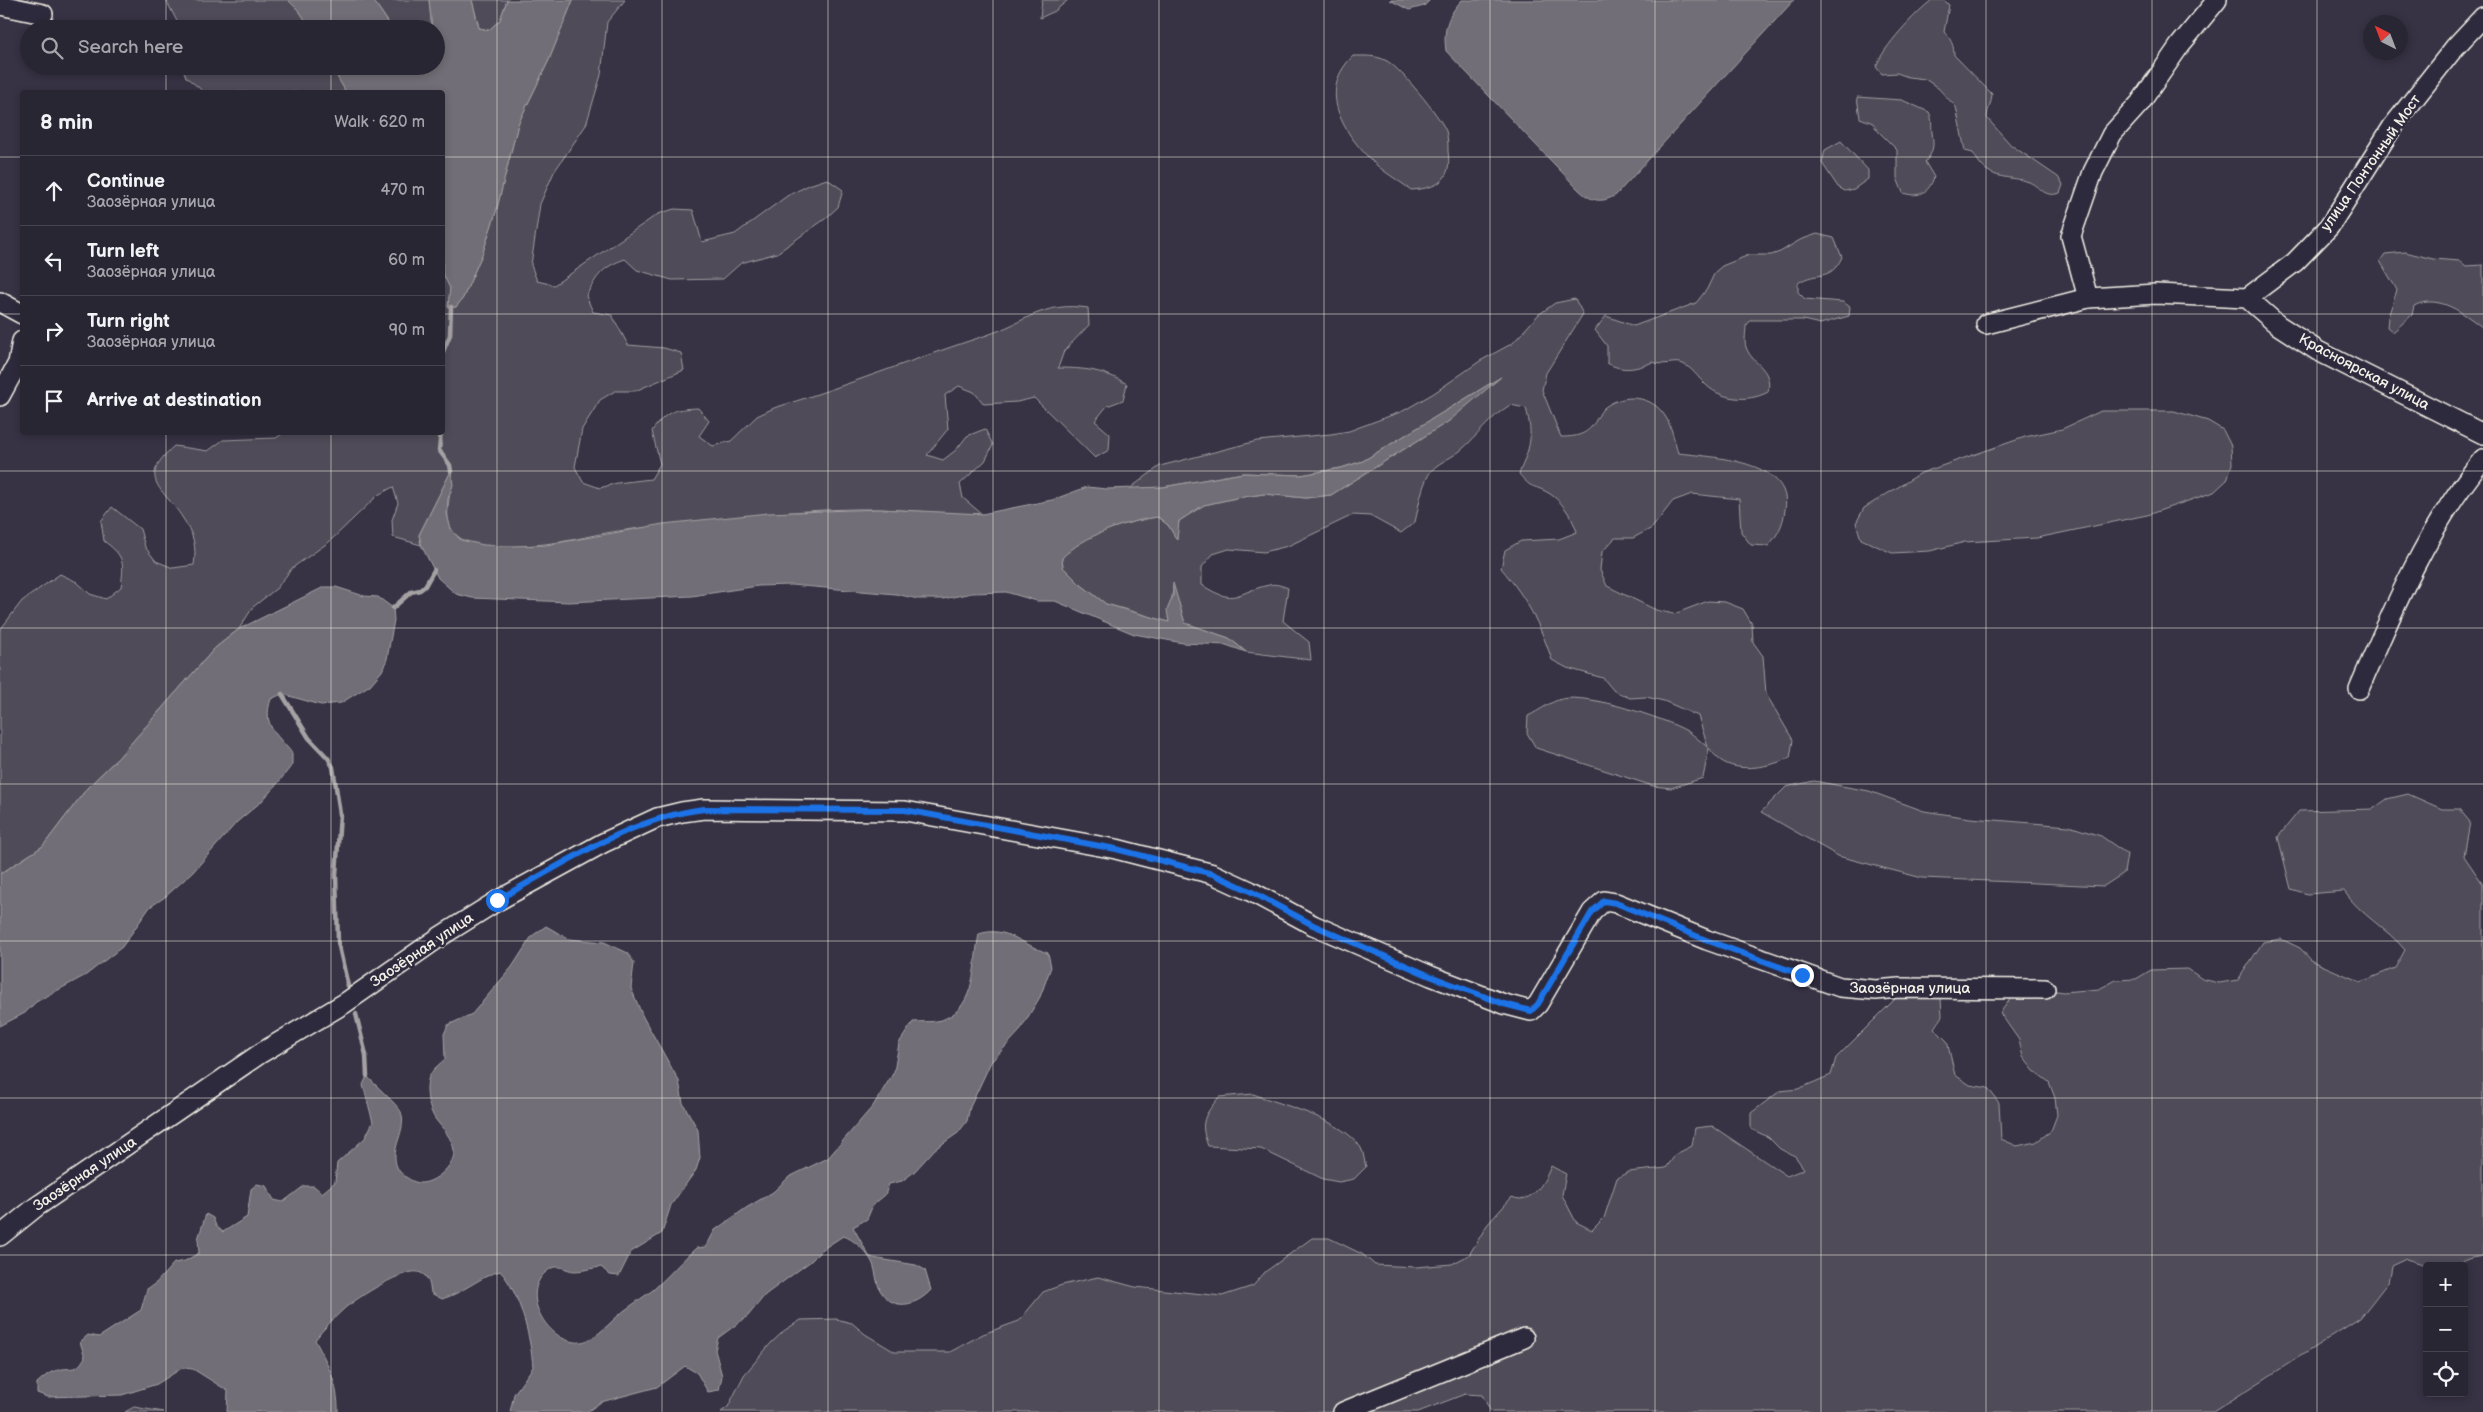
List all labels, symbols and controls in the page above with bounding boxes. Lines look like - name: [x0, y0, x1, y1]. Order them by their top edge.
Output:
- north arrow: [2363, 15, 2408, 60]
- search box: [20, 20, 445, 75]
- icon: search: [38, 34, 66, 62]
- text: Search here: [78, 36, 183, 59]
- street label: улица Понтонный Мост: [2317, 91, 2425, 235]
- text: 8 min: [40, 110, 93, 135]
- text: Walk · 620 m: [334, 113, 425, 132]
- text: Continue: [87, 170, 165, 193]
- icon: ahead: [40, 177, 68, 205]
- text: 470 m: [380, 181, 425, 200]
- text: Заозёрная улица: [87, 193, 216, 212]
- text: Turn left: [87, 240, 159, 263]
- icon: left: [40, 247, 68, 275]
- text: 60 m: [388, 251, 425, 270]
- text: Заозёрная улица: [87, 263, 216, 282]
- text: Turn right: [87, 310, 170, 333]
- icon: right: [40, 317, 68, 345]
- text: 90 m: [389, 321, 425, 340]
- street label: Красноярская улица: [2295, 330, 2433, 415]
- text: Заозёрная улица: [87, 333, 216, 352]
- icon: arrive: [40, 387, 68, 415]
- text: Arrive at destination: [87, 389, 262, 412]
- route start: [486, 889, 509, 912]
- street label: Заозёрная улица: [367, 908, 477, 992]
- route end: [1791, 964, 1814, 987]
- street label: Заозёрная улица: [1850, 979, 1970, 998]
- street label: Заозёрная улица: [30, 1132, 140, 1216]
- map controls: [2423, 1262, 2468, 1397]
- button: +: [2423, 1262, 2468, 1307]
- button: −: [2423, 1307, 2468, 1352]
- button: locate: [2423, 1352, 2468, 1397]

